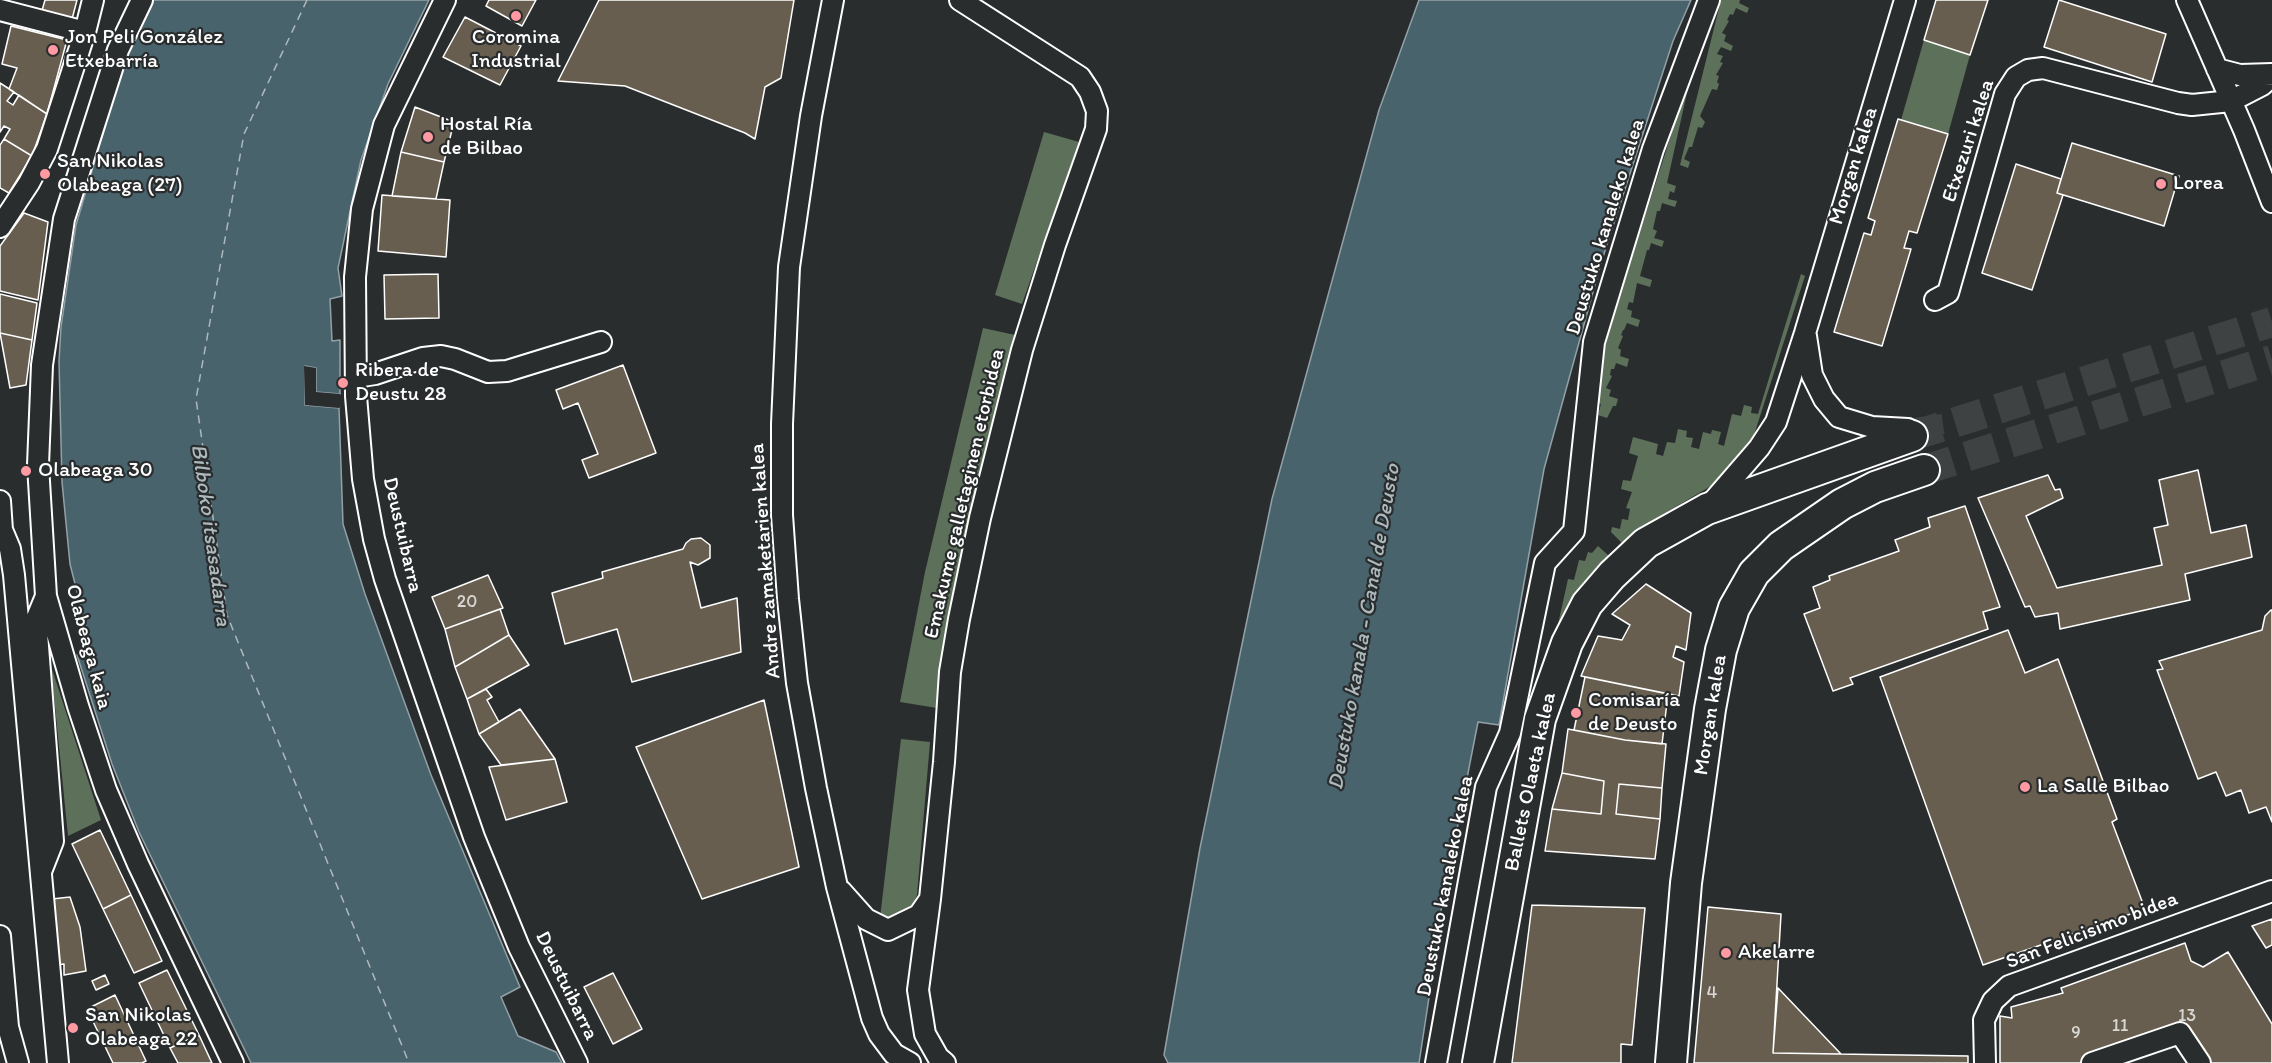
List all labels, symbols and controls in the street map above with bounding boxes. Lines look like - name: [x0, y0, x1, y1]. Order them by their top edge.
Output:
- marker: Coromina Industrial: [509, 9, 523, 23]
- place label: Jon Peli González Etxebarría: [65, 25, 223, 75]
- place label: Coromina Industrial: [471, 25, 561, 75]
- marker: Jon Peli González Etxebarría: [46, 43, 60, 57]
- street label: Etxezuri kalea: [1937, 76, 2001, 206]
- street label: Morgan kalea: [1824, 104, 1884, 228]
- place label: Hostal Ría de Bilbao: [440, 112, 532, 162]
- street label: Deustuko kanaleko kalea: [1561, 116, 1651, 338]
- marker: Hostal Ría de Bilbao: [421, 130, 435, 144]
- place label: San Nikolas Olabeaga (27): [57, 149, 182, 199]
- marker: San Nikolas Olabeaga (27): [38, 167, 52, 181]
- place label: Lorea: [2173, 171, 2224, 197]
- marker: Lorea: [2154, 177, 2168, 191]
- street label: Emakume galletaginen etorbidea: [919, 347, 1011, 641]
- place label: Ribera de Deustu 28: [355, 358, 447, 408]
- marker: Ribera de Deustu 28: [336, 376, 350, 390]
- water label: Bilboko itsasadarra: [184, 442, 236, 628]
- street label: Andre zamaketarien kalea: [745, 442, 787, 680]
- place label: Olabeaga 30: [38, 458, 153, 484]
- water label: Deustuko kanala - Canal de Deusto: [1323, 462, 1407, 792]
- marker: Olabeaga 30: [19, 464, 33, 478]
- street label: Deustuibarra: [376, 475, 428, 595]
- street label: Olabeaga kaia: [59, 582, 117, 712]
- house number: 20: [457, 591, 477, 613]
- street label: Morgan kalea: [1689, 653, 1733, 777]
- place label: Comisaría de Deusto: [1588, 688, 1680, 738]
- street label: Ballets Olaeta kalea: [1500, 690, 1562, 874]
- marker: Comisaría de Deusto: [1569, 706, 1583, 720]
- street label: Deustuko kanaleko kalea: [1412, 773, 1480, 999]
- place label: La Salle Bilbao: [2037, 774, 2169, 800]
- marker: La Salle Bilbao: [2018, 780, 2032, 794]
- street label: San Felicisimo bidea: [2003, 887, 2181, 975]
- street label: Deustuibarra: [529, 927, 603, 1045]
- place label: Akelarre: [1738, 940, 1815, 966]
- marker: Akelarre: [1719, 946, 1733, 960]
- house number: 4: [1707, 982, 1717, 1004]
- place label: San Nikolas Olabeaga 22: [85, 1003, 197, 1053]
- house number: 13: [2178, 1005, 2196, 1027]
- house number: 11: [2112, 1015, 2128, 1037]
- marker: San Nikolas Olabeaga 22: [66, 1021, 80, 1035]
- house number: 9: [2071, 1022, 2081, 1044]

